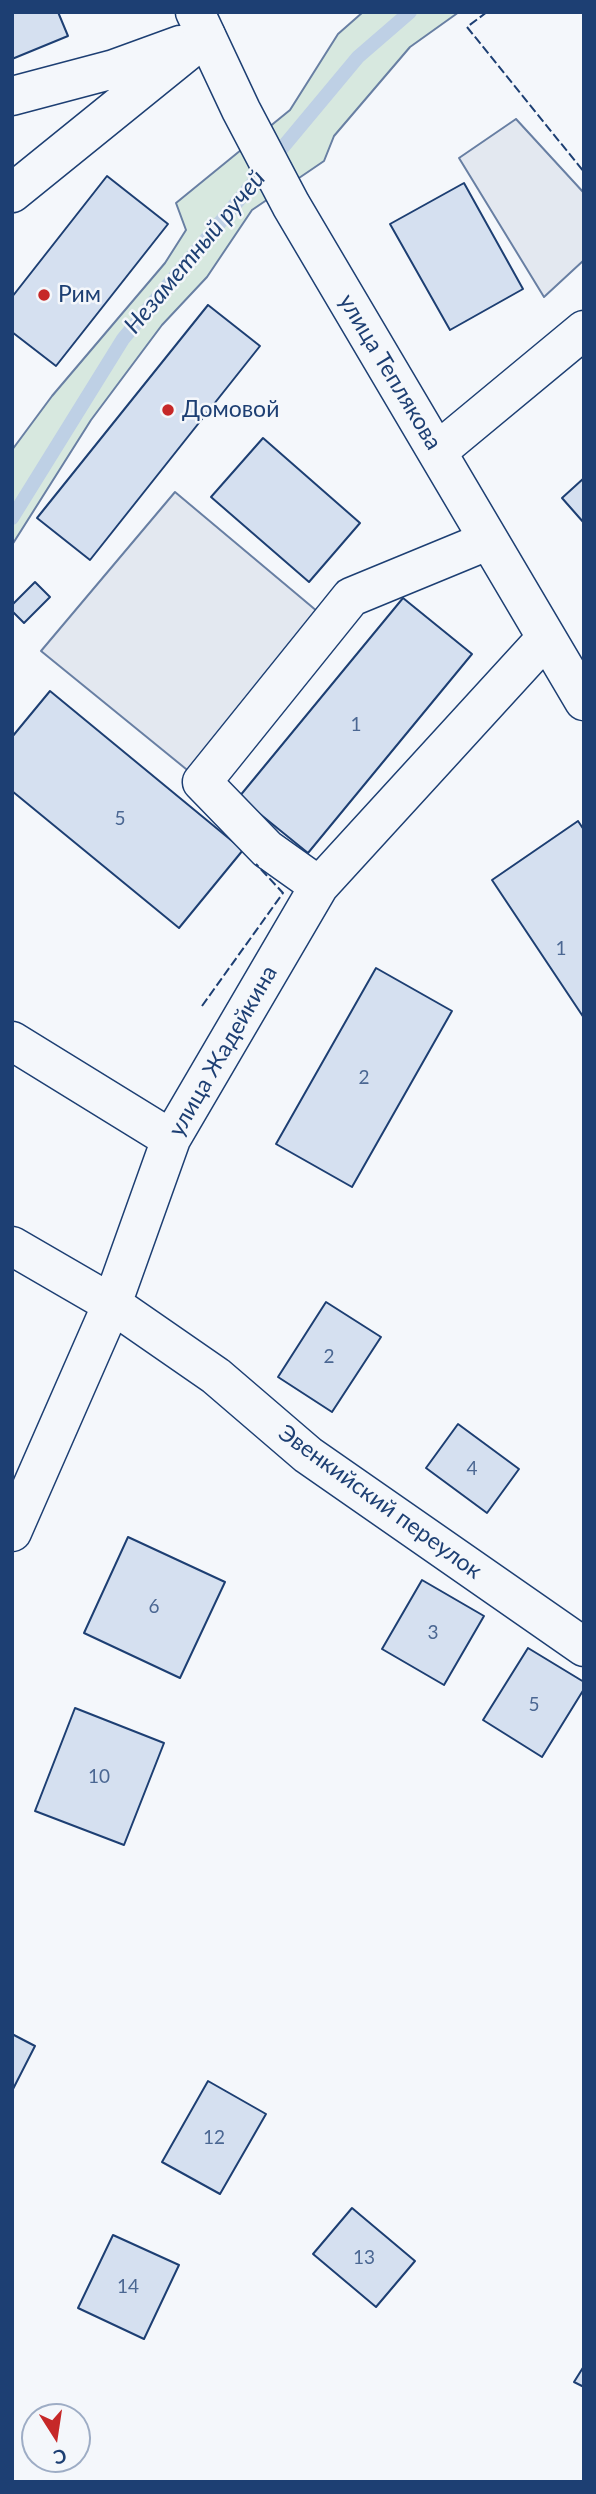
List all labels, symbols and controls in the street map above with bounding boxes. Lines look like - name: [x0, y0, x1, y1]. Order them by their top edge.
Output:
- water label: Незаметный ручей: [118, 165, 272, 339]
- place label: Рим: [58, 281, 101, 309]
- marker: Рим: [36, 287, 52, 303]
- street label: улица Теплякова: [333, 289, 447, 455]
- place label: Домовой: [182, 396, 279, 424]
- marker: Домовой: [160, 402, 176, 418]
- house number: 1: [350, 714, 362, 736]
- house number: 5: [114, 808, 126, 830]
- house number: 1: [555, 938, 567, 960]
- street label: улица Жадейкина: [163, 961, 283, 1141]
- house number: 2: [358, 1067, 370, 1089]
- house number: 2: [323, 1346, 335, 1368]
- street label: Эвенкийский переулок: [273, 1419, 487, 1585]
- house number: 4: [466, 1458, 478, 1480]
- house number: 6: [148, 1596, 160, 1618]
- house number: 3: [427, 1622, 439, 1644]
- house number: 5: [528, 1694, 540, 1716]
- house number: 10: [88, 1766, 110, 1788]
- house number: 12: [203, 2127, 225, 2149]
- house number: 13: [353, 2247, 375, 2269]
- house number: 14: [117, 2276, 139, 2298]
- north arrow: [21, 2403, 91, 2473]
- text: С: [52, 2445, 69, 2470]

